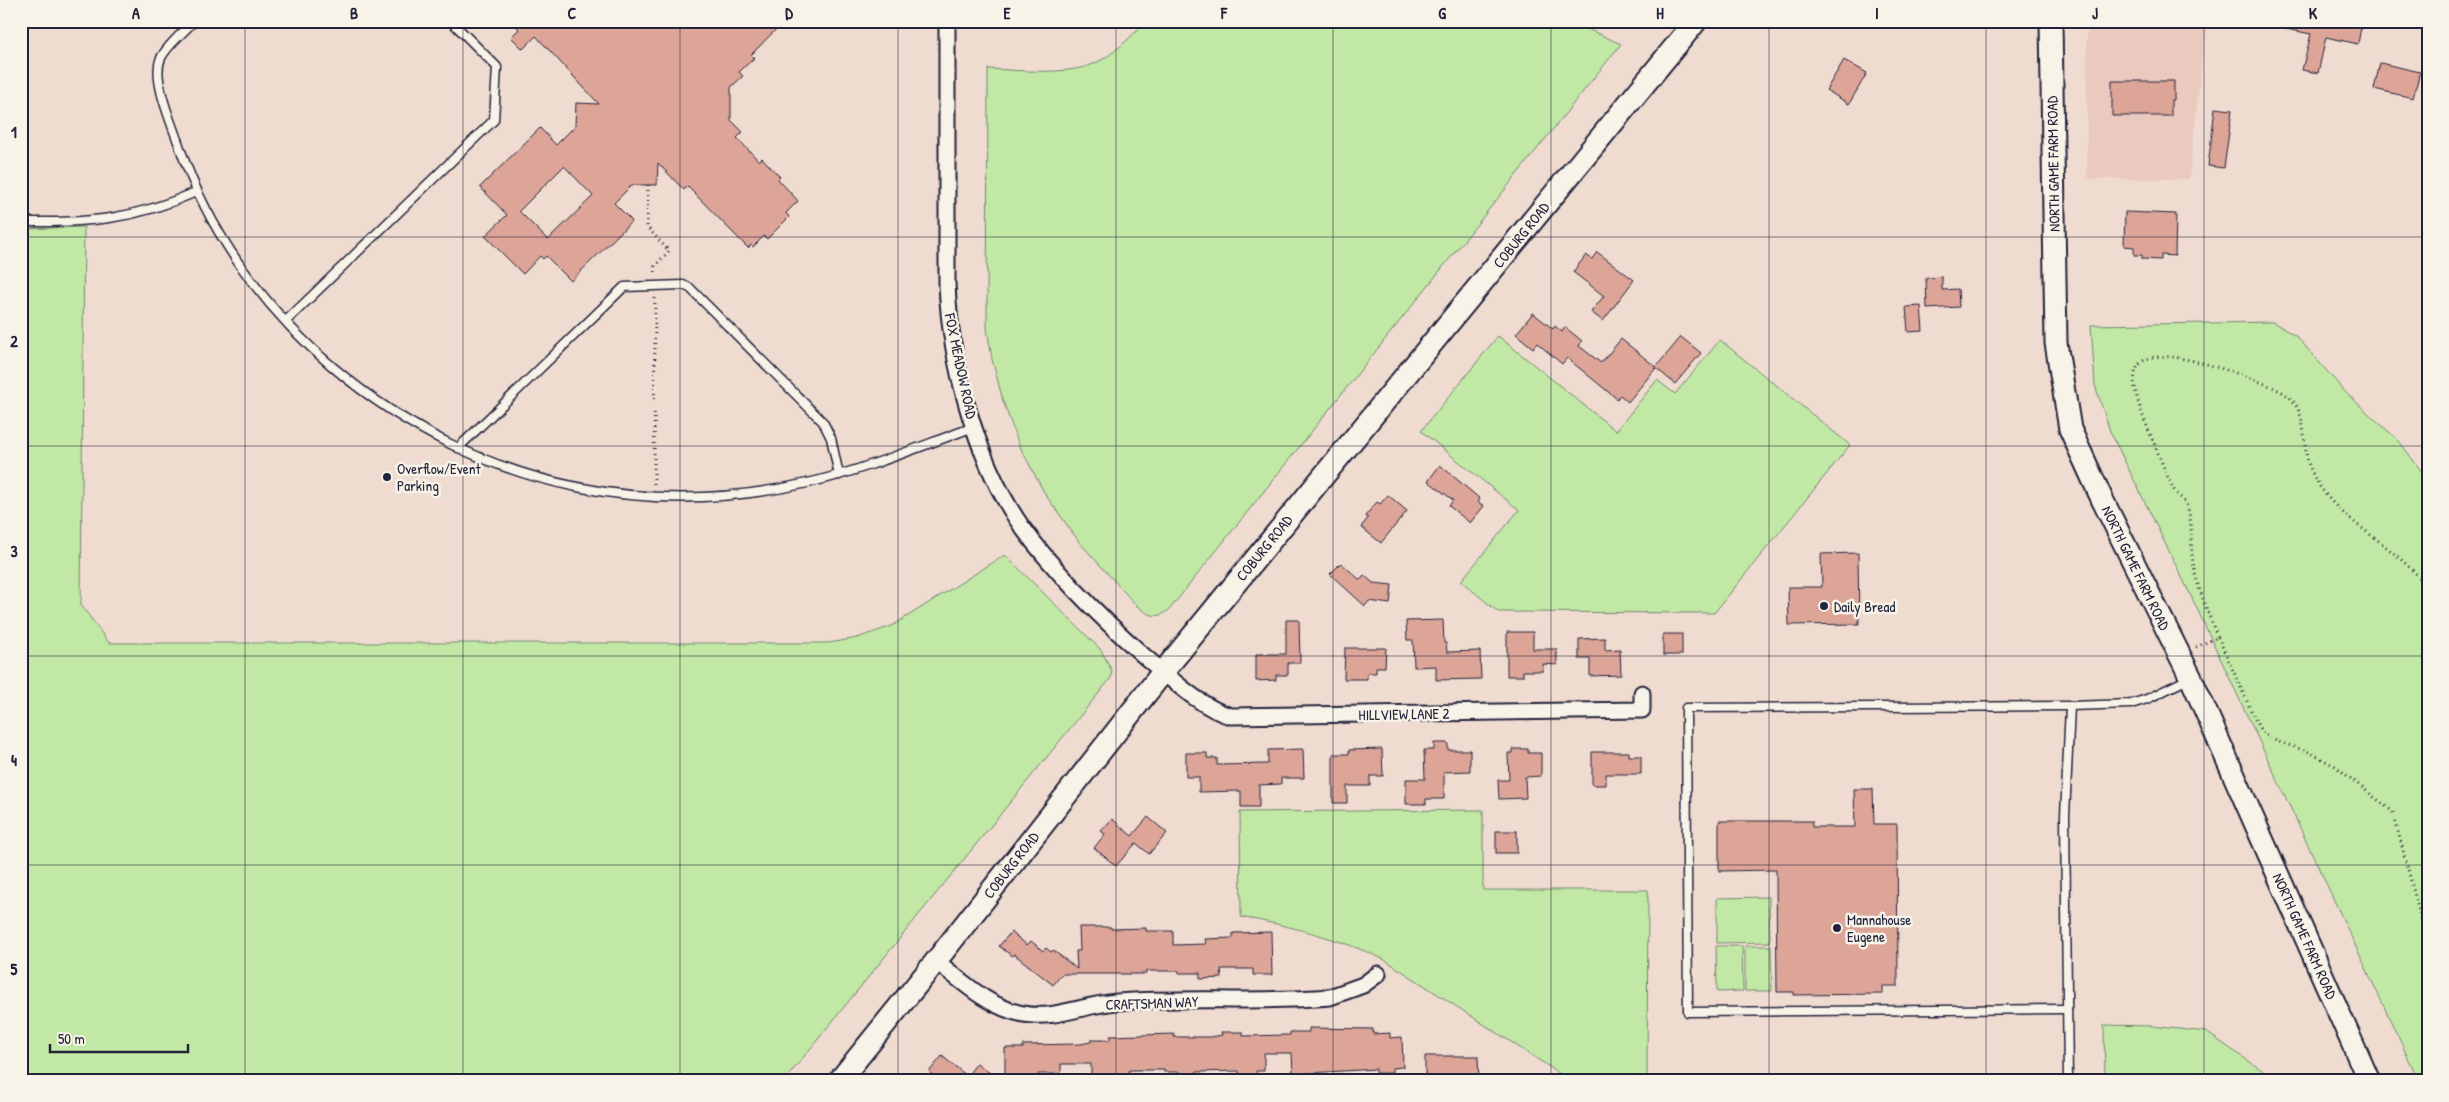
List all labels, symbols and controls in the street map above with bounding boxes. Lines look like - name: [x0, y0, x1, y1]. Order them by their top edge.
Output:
- text: A: [132, 2, 140, 24]
- text: B: [350, 2, 358, 24]
- text: C: [568, 2, 577, 24]
- text: D: [785, 2, 793, 24]
- text: E: [1003, 2, 1011, 24]
- text: F: [1220, 2, 1228, 24]
- text: G: [1438, 2, 1446, 24]
- text: H: [1656, 2, 1664, 24]
- text: I: [1875, 2, 1879, 24]
- text: J: [2092, 2, 2098, 24]
- text: K: [2309, 2, 2318, 24]
- street label: NORTH GAME FARM ROAD: [2041, 95, 2065, 232]
- text: 1: [11, 121, 17, 143]
- street label: COBURG ROAD: [1488, 197, 1555, 272]
- street label: FOX MEADOW ROAD: [939, 310, 983, 421]
- text: 2: [10, 330, 18, 352]
- place label: Overflow/Event Parking: [397, 458, 481, 496]
- marker: Overflow/Event Parking: [381, 471, 393, 483]
- street label: NORTH GAME FARM ROAD: [2097, 502, 2176, 634]
- street label: COBURG ROAD: [1231, 510, 1298, 585]
- text: 3: [10, 540, 18, 562]
- place label: Daily Bread: [1834, 596, 1895, 617]
- marker: Daily Bread: [1818, 600, 1830, 612]
- street label: HILLVIEW LANE 2: [1358, 703, 1450, 725]
- text: 4: [11, 749, 17, 771]
- street label: COBURG ROAD: [978, 827, 1044, 903]
- street label: NORTH GAME FARM ROAD: [2268, 870, 2343, 1003]
- place label: Mannahouse Eugene: [1847, 909, 1911, 947]
- marker: Mannahouse Eugene: [1831, 922, 1843, 934]
- text: 5: [11, 958, 18, 980]
- street label: CRAFTSMAN WAY: [1105, 991, 1199, 1015]
- scale bar: [50, 1022, 188, 1054]
- text: 50 m: [58, 1028, 85, 1049]

